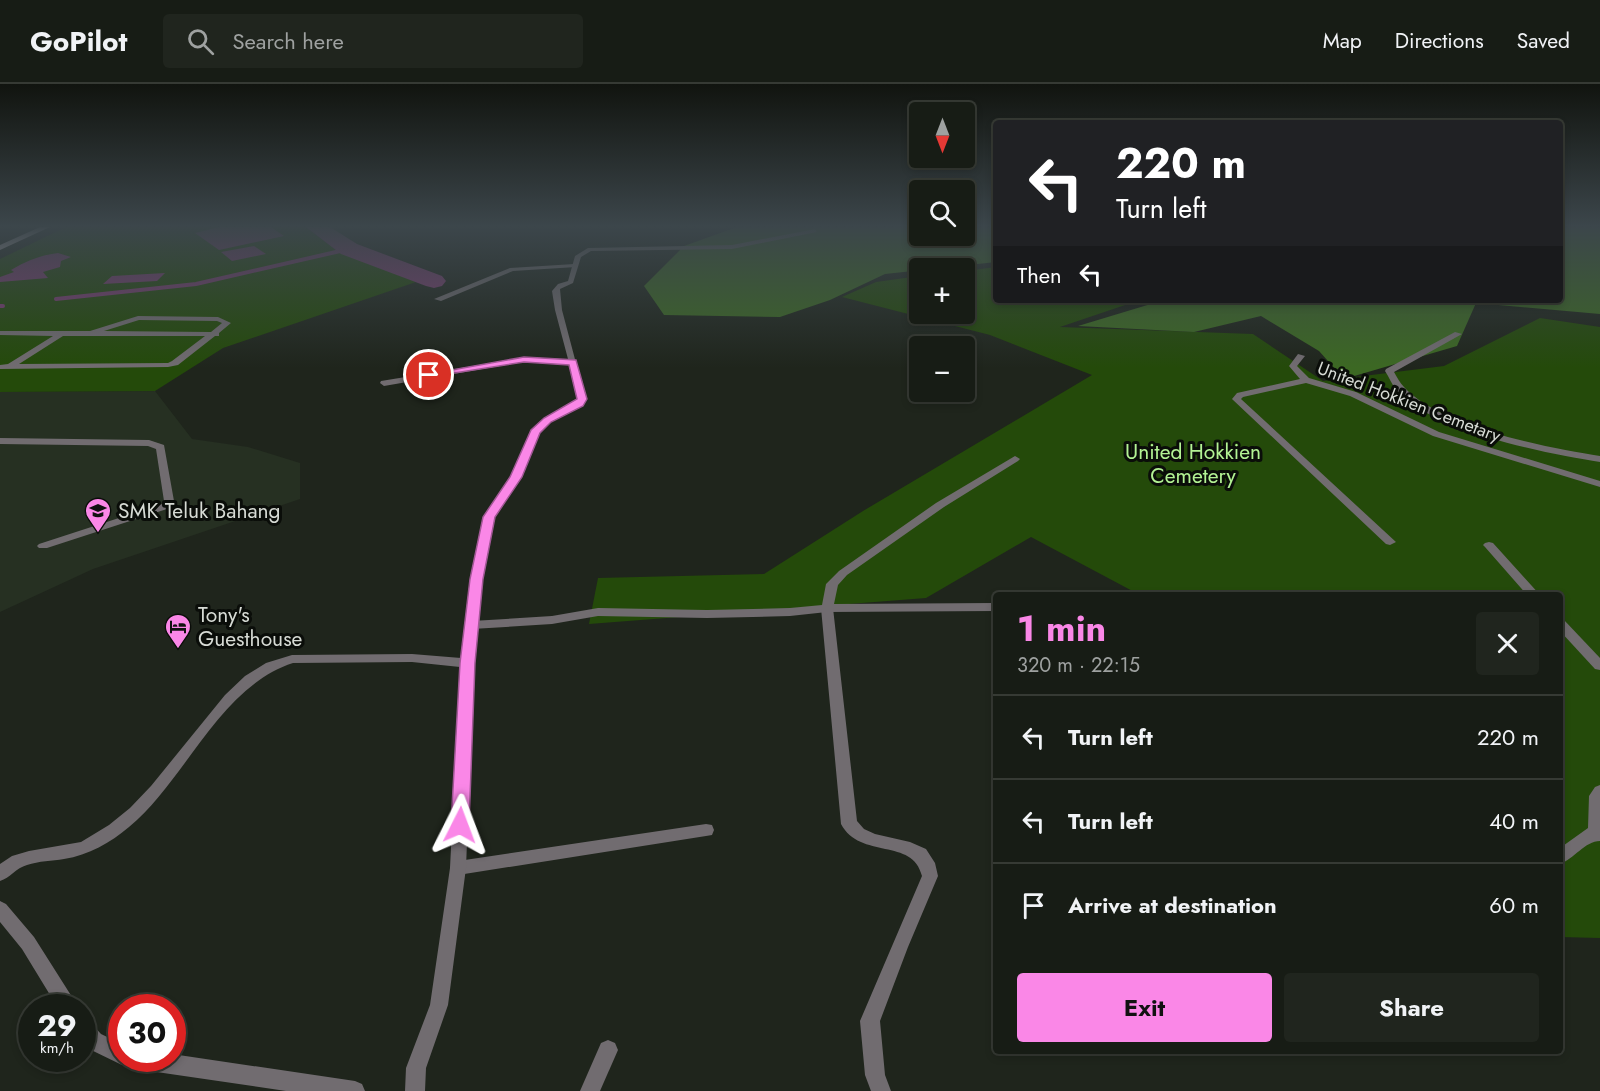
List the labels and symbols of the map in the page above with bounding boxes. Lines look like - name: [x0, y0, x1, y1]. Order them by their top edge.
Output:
- north arrow: [909, 102, 975, 168]
- pin: [403, 349, 454, 400]
- street label: United Hokkien Cemetary: [1314, 355, 1505, 449]
- park label: United Hokkien Cemetery: [1125, 437, 1261, 491]
- school or university icon: SMK Teluk Bahang: [83, 496, 113, 534]
- place label: SMK Teluk Bahang: [118, 496, 281, 526]
- place label: Tony's Guesthouse: [198, 600, 303, 654]
- hotel icon: Tony's Guesthouse: [163, 612, 193, 650]
- position arrow: [428, 793, 492, 857]
- speed limit sign: 30: [108, 994, 186, 1072]

